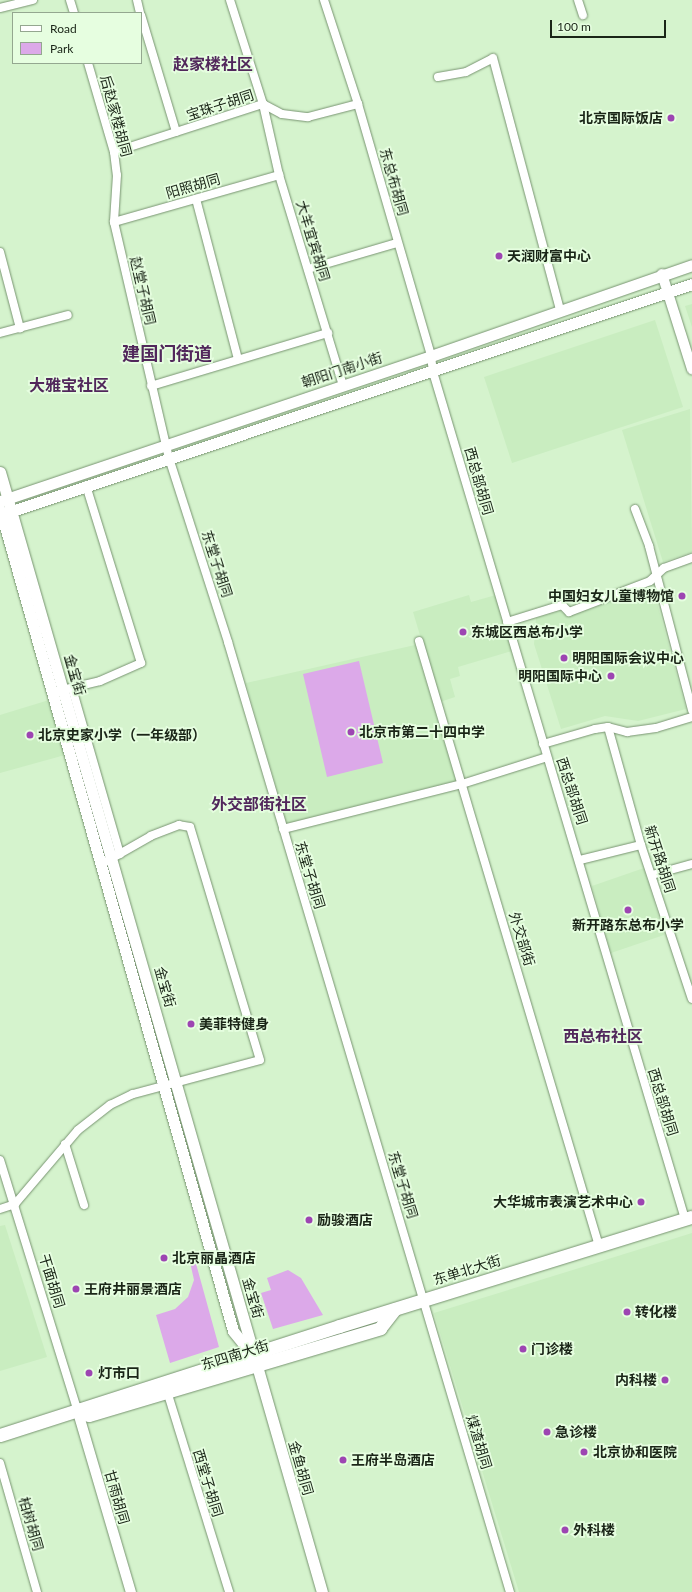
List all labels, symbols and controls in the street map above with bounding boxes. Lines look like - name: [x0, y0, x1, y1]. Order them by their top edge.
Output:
- legend: [12, 12, 142, 64]
- scale bar: [552, 12, 668, 38]
- text: 100 m: [557, 19, 591, 34]
- text: Road: [50, 21, 77, 36]
- text: Park: [50, 41, 73, 56]
- district label: 赵家楼社区: [173, 54, 253, 74]
- street label: 后赵家楼胡同: [97, 73, 135, 159]
- street label: 宝珠子胡同: [184, 86, 256, 124]
- place label: 北京国际饭店: [579, 110, 663, 126]
- marker: 北京国际饭店: [666, 113, 676, 123]
- street label: 东总布胡同: [376, 146, 412, 218]
- street label: 阳照胡同: [164, 170, 222, 202]
- street label: 大羊宜宾胡同: [293, 198, 333, 284]
- place label: 天润财富中心: [507, 248, 591, 264]
- marker: 天润财富中心: [494, 251, 504, 261]
- street label: 赵堂子胡同: [127, 255, 159, 327]
- district label: 建国门街道: [122, 342, 212, 364]
- street label: 朝阳门南小街: [299, 349, 385, 391]
- district label: 大雅宝社区: [29, 375, 109, 395]
- street label: 西总部胡同: [461, 445, 497, 517]
- street label: 东堂子胡同: [198, 528, 236, 600]
- place label: 中国妇女儿童博物馆: [548, 588, 674, 604]
- marker: 中国妇女儿童博物馆: [677, 591, 687, 601]
- place label: 东城区西总布小学: [471, 624, 583, 640]
- marker: 东城区西总布小学: [458, 627, 468, 637]
- place label: 明阳国际会议中心: [572, 650, 684, 666]
- street label: 金宝街: [61, 652, 89, 698]
- marker: 明阳国际会议中心: [559, 653, 569, 663]
- place label: 明阳国际中心: [518, 668, 602, 684]
- marker: 明阳国际中心: [605, 670, 617, 682]
- place label: 北京市第二十四中学: [359, 724, 485, 740]
- place label: 北京史家小学（一年级部）: [38, 727, 206, 743]
- marker: 北京市第二十四中学: [346, 727, 356, 737]
- marker: 北京史家小学（一年级部）: [25, 730, 35, 740]
- street label: 西总部胡同: [553, 755, 591, 827]
- district label: 外交部街社区: [211, 794, 307, 814]
- street label: 新开路胡同: [641, 823, 679, 895]
- street label: 东堂子胡同: [292, 839, 328, 911]
- marker: 新开路东总布小学: [623, 905, 633, 915]
- street label: 外交部街: [506, 910, 538, 968]
- place label: 新开路东总布小学: [572, 917, 684, 933]
- street label: 金宝街: [151, 964, 179, 1010]
- place label: 美菲特健身: [199, 1016, 269, 1032]
- marker: 美菲特健身: [186, 1019, 196, 1029]
- district label: 西总布社区: [563, 1026, 643, 1046]
- street label: 西总部胡同: [645, 1066, 681, 1138]
- street label: 东堂子胡同: [385, 1149, 421, 1221]
- place label: 大华城市表演艺术中心: [493, 1194, 633, 1210]
- marker: 大华城市表演艺术中心: [636, 1197, 646, 1207]
- place label: 励骏酒店: [317, 1212, 373, 1228]
- marker: 励骏酒店: [304, 1215, 314, 1225]
- place label: 北京丽晶酒店: [172, 1250, 256, 1266]
- street label: 干面胡同: [36, 1252, 68, 1310]
- street label: 东单北大街: [431, 1252, 503, 1288]
- marker: 北京丽晶酒店: [159, 1253, 169, 1263]
- street label: 金宝街: [239, 1275, 267, 1321]
- place label: 王府井丽景酒店: [84, 1281, 182, 1297]
- marker: 王府井丽景酒店: [71, 1284, 81, 1294]
- place label: 转化楼: [635, 1304, 677, 1320]
- marker: 转化楼: [622, 1307, 632, 1317]
- street label: 东四南大街: [199, 1337, 271, 1373]
- place label: 门诊楼: [531, 1341, 573, 1357]
- marker: 门诊楼: [518, 1344, 528, 1354]
- place label: 灯市口: [98, 1365, 140, 1381]
- marker: 灯市口: [83, 1367, 95, 1379]
- place label: 内科楼: [615, 1372, 657, 1388]
- marker: 内科楼: [660, 1375, 670, 1385]
- street label: 煤渣胡同: [463, 1413, 495, 1471]
- place label: 急诊楼: [555, 1424, 597, 1440]
- marker: 急诊楼: [542, 1427, 552, 1437]
- street label: 金鱼胡同: [285, 1439, 317, 1497]
- place label: 北京协和医院: [593, 1444, 677, 1460]
- marker: 北京协和医院: [578, 1446, 590, 1458]
- street label: 西堂子胡同: [190, 1447, 226, 1519]
- place label: 王府半岛酒店: [351, 1452, 435, 1468]
- marker: 王府半岛酒店: [338, 1455, 348, 1465]
- street label: 甘雨胡同: [101, 1468, 133, 1526]
- street label: 柏树胡同: [15, 1495, 47, 1553]
- place label: 外科楼: [573, 1522, 615, 1538]
- marker: 外科楼: [560, 1525, 570, 1535]

